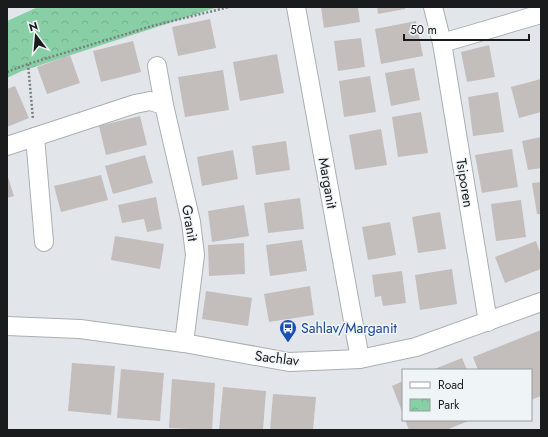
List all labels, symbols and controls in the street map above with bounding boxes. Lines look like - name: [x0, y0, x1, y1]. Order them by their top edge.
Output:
- north arrow: [16, 16, 56, 56]
- scale bar: [404, 16, 529, 42]
- text: N: [27, 17, 40, 35]
- text: 50 m: [410, 21, 437, 39]
- street label: Marganit: [314, 156, 342, 211]
- street label: Tsiporen: [451, 157, 479, 209]
- street label: Granit: [177, 203, 203, 243]
- bus stop icon: Sahlav/Marganit: [278, 318, 298, 343]
- place label: Sahlav/Marganit: [301, 318, 398, 338]
- street label: Sachlav: [254, 345, 301, 371]
- legend: [402, 369, 532, 421]
- text: Road: [438, 376, 464, 394]
- text: Park: [438, 396, 460, 414]

